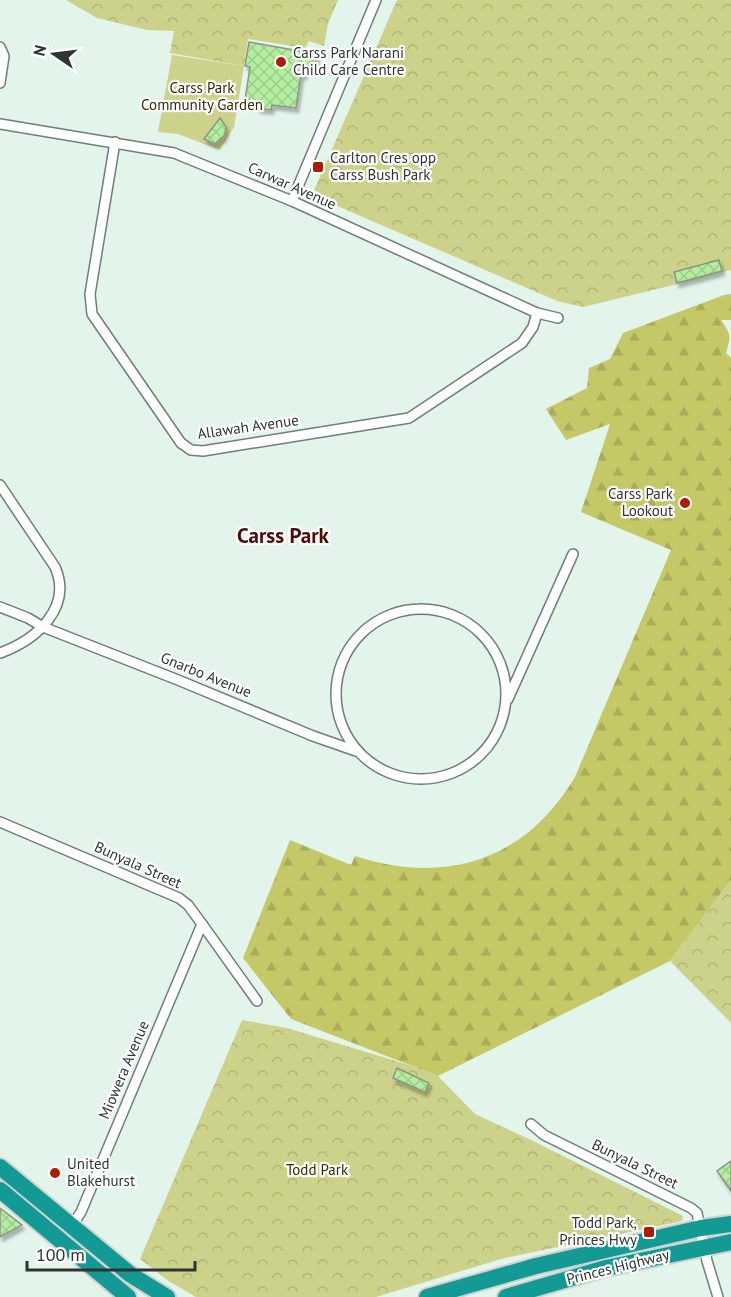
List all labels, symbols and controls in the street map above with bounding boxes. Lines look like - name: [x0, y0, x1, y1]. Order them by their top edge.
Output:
- north arrow: [24, 24, 84, 84]
- text: N: [28, 43, 50, 58]
- place label: Carss Park Narani Child Care Centre: [293, 43, 404, 79]
- marker: Carss Park Narani Child Care Centre: [274, 55, 288, 69]
- park label: Carss Park Community Garden: [141, 78, 263, 114]
- place label: Carlton Cres opp Carss Bush Park: [330, 148, 436, 184]
- street label: Carwar Avenue: [245, 158, 339, 214]
- marker: Carlton Cres opp Carss Bush Park: [311, 160, 325, 174]
- street label: Allawah Avenue: [196, 410, 300, 443]
- place label: Carss Park Lookout: [608, 484, 674, 520]
- marker: Carss Park Lookout: [678, 496, 692, 510]
- district label: Carss Park: [237, 522, 330, 549]
- street label: Gnarbo Avenue: [158, 648, 254, 701]
- street label: Bunyala Street: [92, 837, 185, 892]
- street label: Miowera Avenue: [94, 1018, 153, 1122]
- street label: Bunyala Street: [589, 1134, 681, 1193]
- place label: United Blakehurst: [67, 1154, 135, 1190]
- park label: Todd Park: [286, 1160, 349, 1179]
- marker: United Blakehurst: [48, 1166, 62, 1180]
- place label: Todd Park, Princes Hwy: [559, 1213, 637, 1249]
- marker: Todd Park, Princes Hwy: [642, 1225, 656, 1239]
- scale bar: [27, 1234, 195, 1272]
- text: 100 m: [36, 1243, 85, 1266]
- street label: Princes Highway: [564, 1245, 671, 1288]

